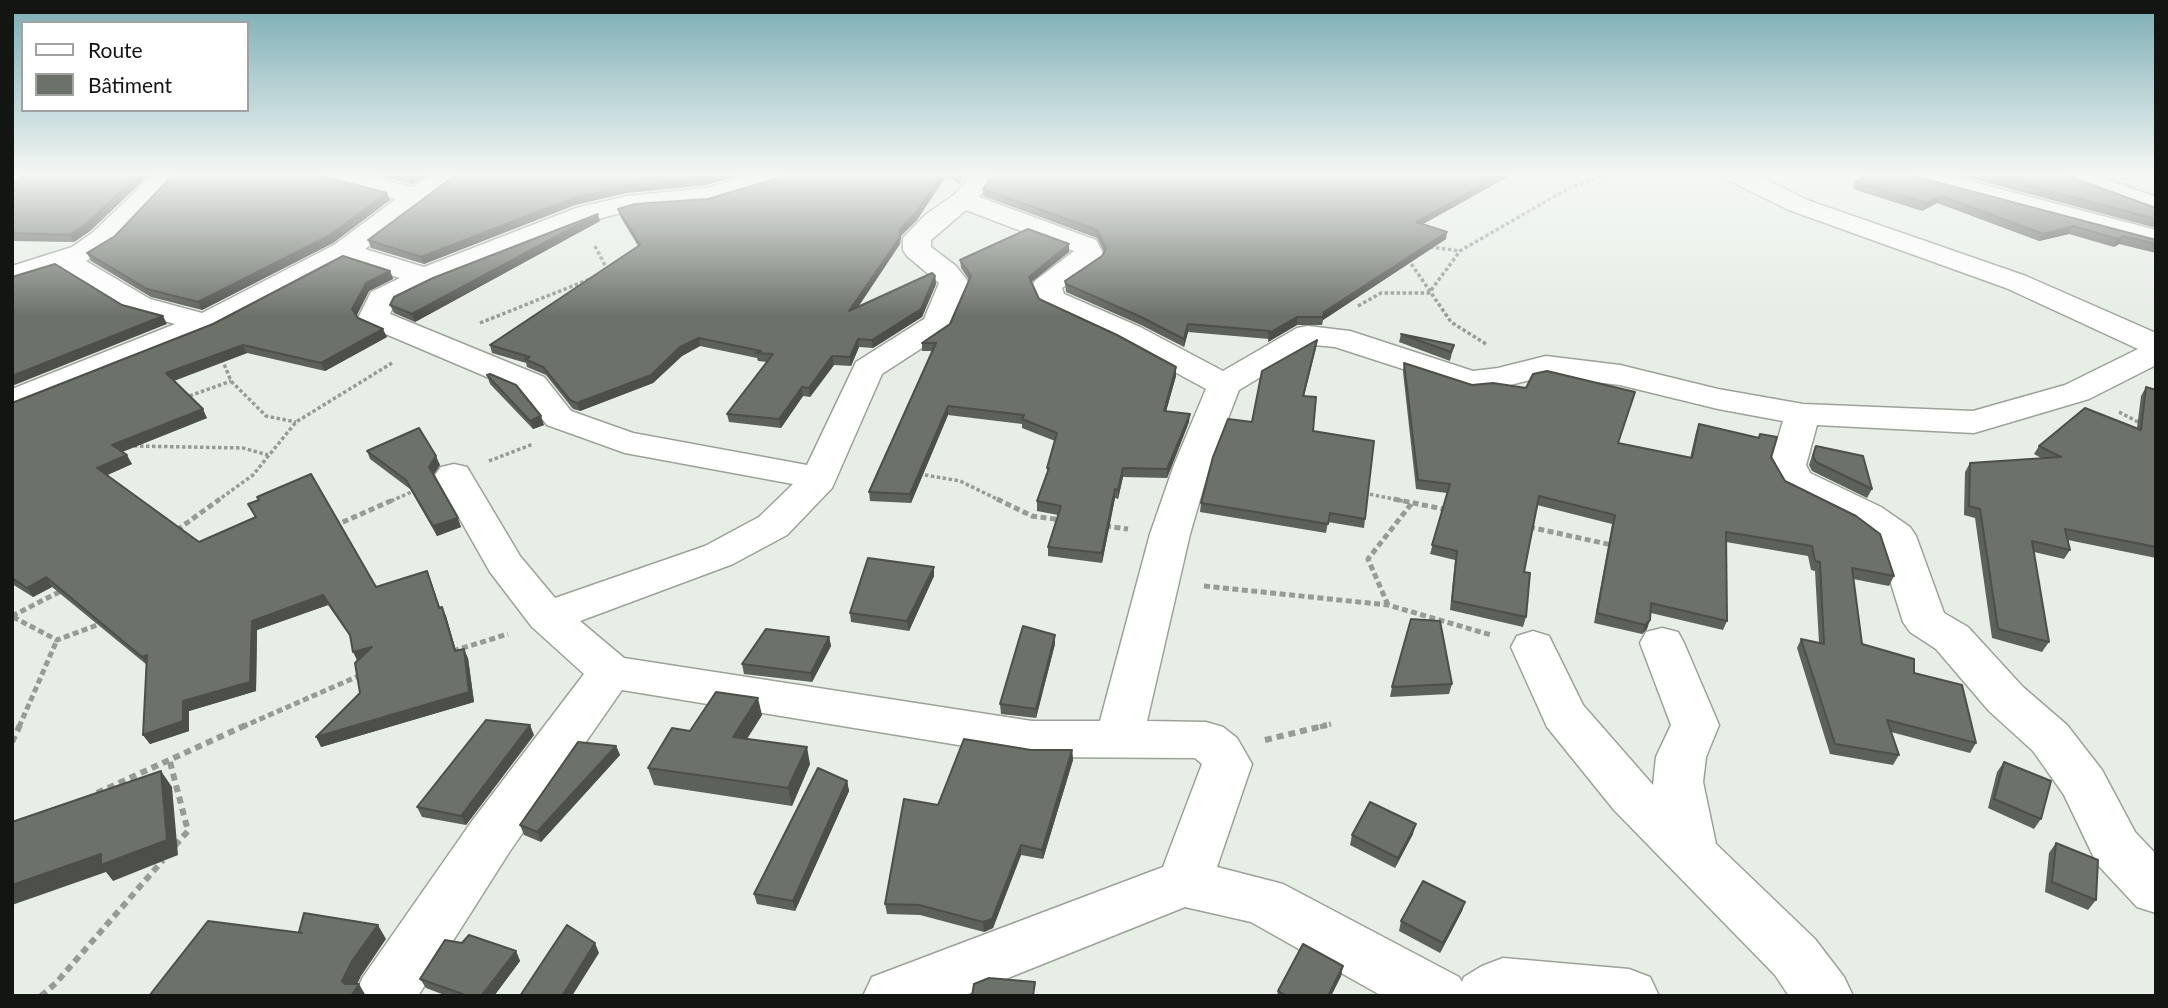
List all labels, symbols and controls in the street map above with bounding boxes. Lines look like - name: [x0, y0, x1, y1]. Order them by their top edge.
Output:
- legend: [21, 21, 248, 112]
- text: Route: [88, 37, 143, 62]
- text: Bâtiment: [88, 72, 172, 97]

